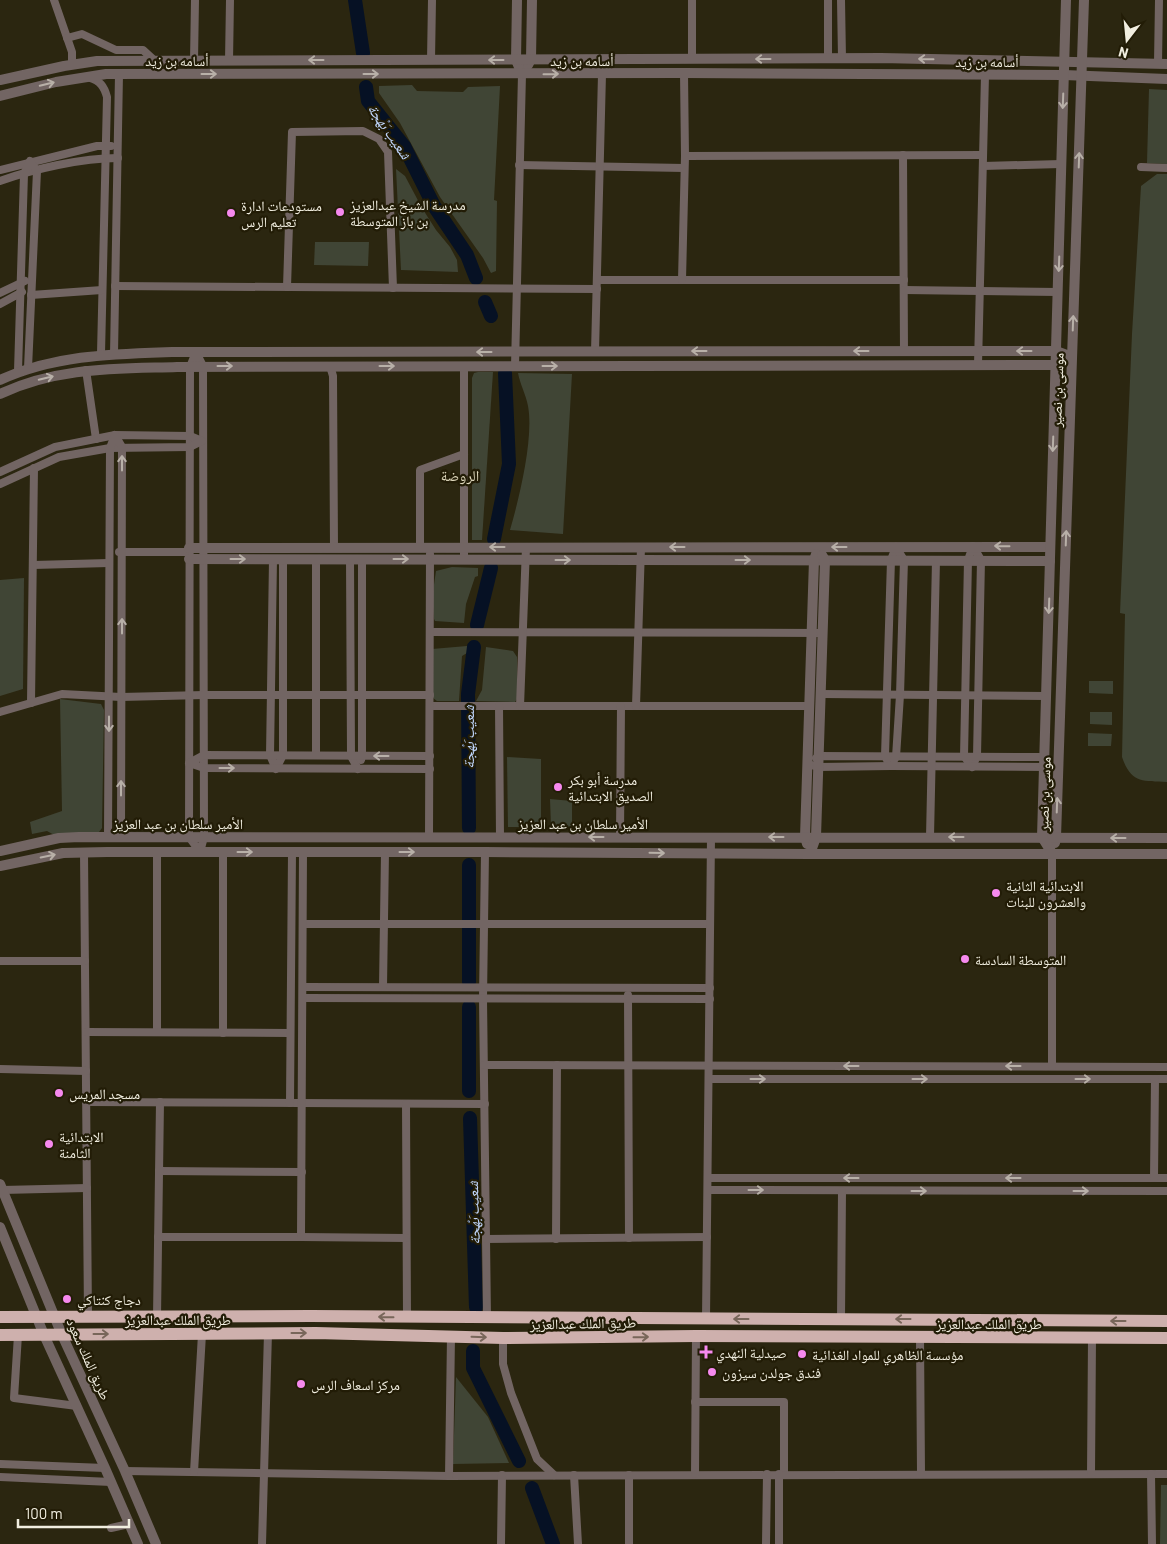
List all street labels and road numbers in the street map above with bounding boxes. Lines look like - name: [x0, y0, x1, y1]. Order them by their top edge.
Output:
- street label: أسامه بن زيد: [145, 52, 209, 70]
- street label: أسامه بن زيد: [550, 52, 614, 70]
- street label: أسامه بن زيد: [955, 53, 1019, 71]
- street label: موسى بن نصير: [1047, 352, 1068, 429]
- street label: موسى بن نصير: [1034, 756, 1055, 833]
- street label: الأمير سلطان بن عبد العزيز: [112, 815, 243, 833]
- street label: الأمير سلطان بن عبد العزيز: [517, 815, 648, 833]
- street label: طريق الملك عبدالعزيز: [124, 1311, 231, 1330]
- street label: طريق الملك عبدالعزيز: [529, 1314, 636, 1334]
- street label: طريق الملك عبدالعزيز: [935, 1315, 1042, 1334]
- street label: طريق الملك سعود: [62, 1316, 115, 1403]

